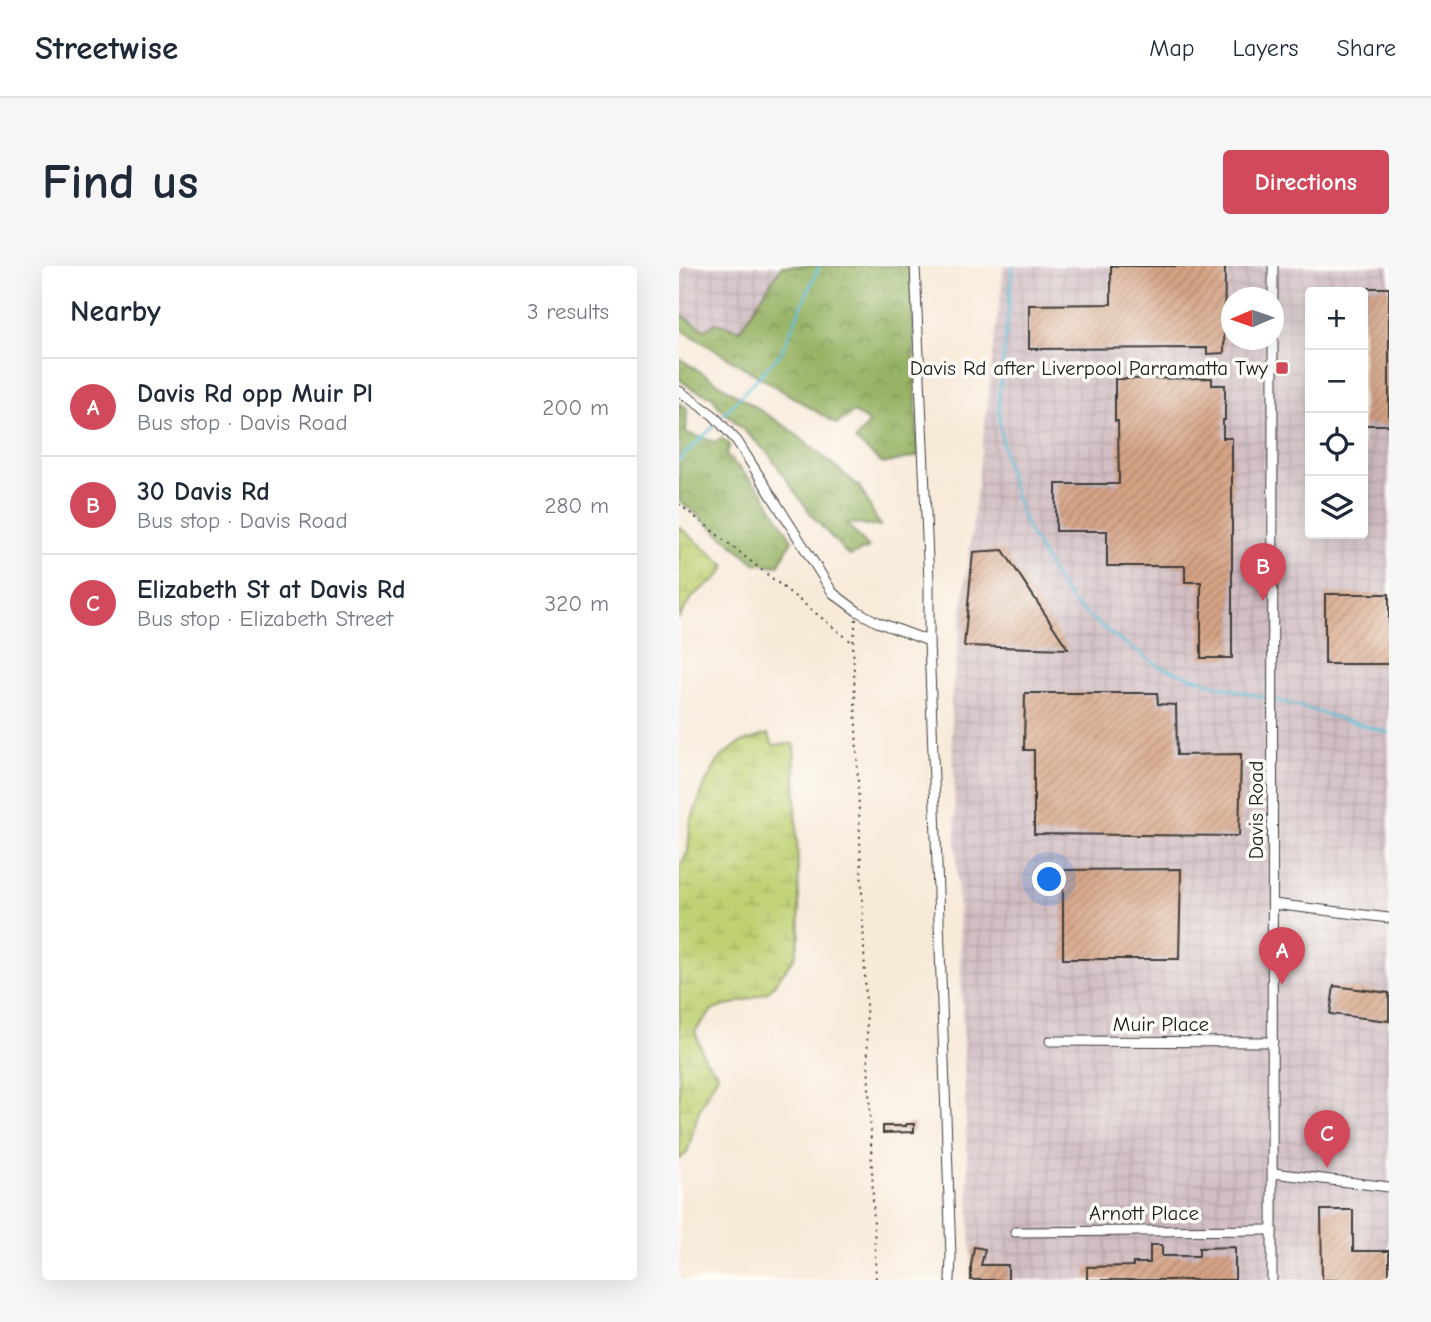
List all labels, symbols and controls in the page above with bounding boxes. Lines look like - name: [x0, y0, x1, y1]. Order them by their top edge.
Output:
- text: Streetwise: [35, 29, 178, 67]
- text: Map: [1149, 34, 1195, 62]
- text: Layers: [1233, 34, 1298, 62]
- text: Share: [1336, 34, 1396, 62]
- button: Directions: [1223, 150, 1389, 214]
- text: Find us: [42, 154, 198, 210]
- north arrow: [1221, 287, 1284, 350]
- map controls: [1305, 287, 1368, 539]
- button: +: [1305, 287, 1368, 350]
- text: Nearby: [70, 294, 161, 329]
- text: 3 results: [527, 298, 609, 325]
- button: −: [1305, 350, 1368, 413]
- place label: Davis Rd after Liverpool Parramatta Twy: [910, 356, 1269, 380]
- marker: Davis Rd after Liverpool Parramatta Twy: [1274, 360, 1290, 376]
- text: Davis Rd opp Muir Pl: [137, 379, 373, 409]
- text: A: [87, 394, 99, 421]
- text: 200 m: [542, 394, 609, 421]
- text: Bus stop · Davis Road: [137, 409, 348, 436]
- button: locate: [1305, 413, 1368, 476]
- button: layers: [1305, 476, 1368, 539]
- text: 30 Davis Rd: [137, 477, 270, 507]
- text: B: [86, 492, 100, 519]
- text: 280 m: [544, 492, 609, 519]
- text: Bus stop · Davis Road: [137, 507, 348, 534]
- pin: B: [1240, 543, 1286, 601]
- text: Elizabeth St at Davis Rd: [137, 575, 405, 605]
- text: C: [86, 590, 100, 617]
- text: 320 m: [545, 590, 609, 617]
- text: Bus stop · Elizabeth Street: [137, 605, 393, 632]
- street label: Davis Road: [1244, 761, 1268, 859]
- your location: [1032, 862, 1066, 896]
- pin: A: [1259, 927, 1305, 985]
- street label: Muir Place: [1113, 1012, 1209, 1036]
- pin: C: [1304, 1110, 1350, 1168]
- street label: Arnott Place: [1089, 1201, 1199, 1225]

